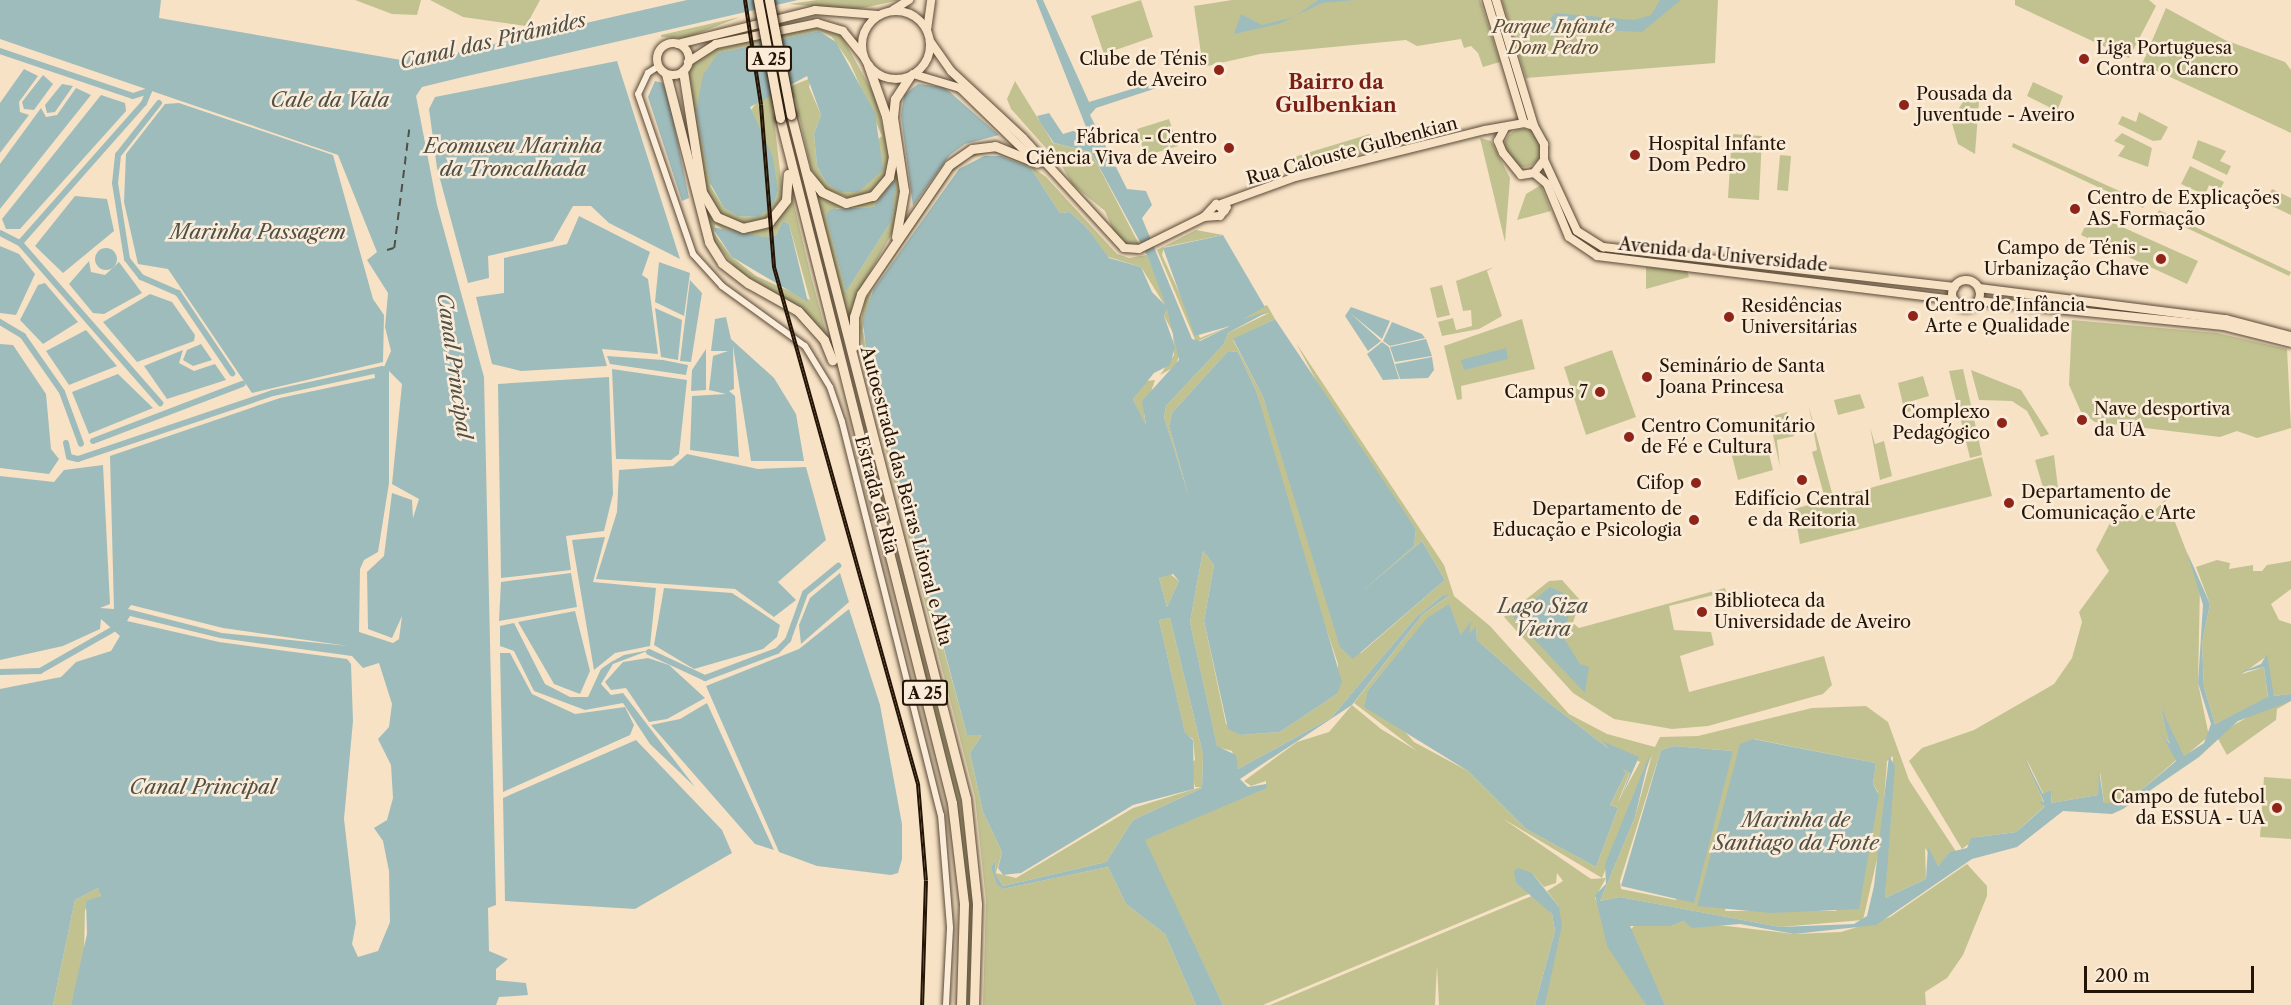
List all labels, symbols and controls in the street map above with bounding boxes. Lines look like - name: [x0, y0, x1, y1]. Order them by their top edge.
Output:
- water label: Canal das Pirâmides: [397, 8, 589, 74]
- park label: Parque Infante Dom Pedro: [1492, 17, 1614, 60]
- place label: Liga Portuguesa Contra o Cancro: [2096, 38, 2239, 80]
- road number: A 25: [745, 46, 793, 72]
- place label: Clube de Ténis de Aveiro: [1079, 49, 1207, 92]
- marker: Liga Portuguesa Contra o Cancro: [2077, 52, 2091, 66]
- marker: Clube de Ténis de Aveiro: [1212, 63, 1226, 77]
- district label: Bairro da Gulbenkian: [1275, 71, 1397, 118]
- place label: Pousada da Juventude - Aveiro: [1916, 84, 2075, 127]
- water label: Cale da Vala: [271, 88, 389, 112]
- marker: Pousada da Juventude - Aveiro: [1897, 98, 1911, 112]
- street label: Rua Calouste Gulbenkian: [1244, 112, 1460, 190]
- place label: Fábrica - Centro Ciência Viva de Aveiro: [1024, 127, 1217, 170]
- place label: Hospital Infante Dom Pedro: [1648, 134, 1786, 176]
- water label: Ecomuseu Marinha da Troncalhada: [424, 135, 602, 182]
- marker: Fábrica - Centro Ciência Viva de Aveiro: [1222, 141, 1236, 155]
- marker: Hospital Infante Dom Pedro: [1626, 146, 1644, 164]
- place label: Centro de Explicações AS-Formação: [2087, 188, 2280, 230]
- marker: Centro de Explicações AS-Formação: [2068, 202, 2082, 216]
- water label: Marinha Passagem: [170, 220, 346, 244]
- street label: Avenida da Universidade: [1617, 233, 1829, 277]
- place label: Campo de Ténis - Urbanização Chave: [1984, 238, 2149, 280]
- marker: Campo de Ténis - Urbanização Chave: [2154, 252, 2168, 266]
- water label: Canal Principal: [432, 292, 476, 440]
- place label: Centro de Infância Arte e Qualidade: [1925, 295, 2085, 338]
- place label: Residências Universitárias: [1741, 296, 1857, 338]
- marker: Centro de Infância Arte e Qualidade: [1906, 309, 1920, 323]
- marker: Residências Universitárias: [1722, 310, 1736, 324]
- street label: Autoestrada das Beiras Litoral e Alta: [855, 343, 957, 649]
- place label: Seminário de Santa Joana Princesa: [1659, 356, 1825, 398]
- marker: Seminário de Santa Joana Princesa: [1640, 370, 1654, 384]
- place label: Campus 7: [1504, 381, 1588, 403]
- marker: Campus 7: [1593, 385, 1607, 399]
- place label: Nave desportiva da UA: [2094, 399, 2231, 442]
- place label: Complexo Pedagógico: [1892, 402, 1990, 444]
- marker: Nave desportiva da UA: [2075, 413, 2089, 427]
- place label: Centro Comunitário de Fé e Cultura: [1641, 416, 1815, 458]
- marker: Complexo Pedagógico: [1995, 416, 2009, 430]
- marker: Centro Comunitário de Fé e Cultura: [1622, 430, 1636, 444]
- street label: Estrada da Ria: [850, 433, 902, 557]
- place label: Cifop: [1636, 472, 1684, 494]
- marker: Edifício Central e da Reitoria: [1795, 473, 1809, 487]
- marker: Cifop: [1689, 476, 1703, 490]
- place label: Departamento de Comunicação e Arte: [2021, 482, 2197, 524]
- place label: Edifício Central e da Reitoria: [1734, 489, 1870, 532]
- marker: Departamento de Comunicação e Arte: [2002, 496, 2016, 510]
- place label: Departamento de Educação e Psicologia: [1492, 499, 1682, 542]
- marker: Departamento de Educação e Psicologia: [1687, 513, 1701, 527]
- place label: Biblioteca da Universidade de Aveiro: [1714, 591, 1912, 634]
- water label: Lago Siza Vieira: [1498, 595, 1588, 642]
- marker: Biblioteca da Universidade de Aveiro: [1695, 605, 1709, 619]
- road number: A 25: [901, 680, 949, 706]
- water label: Canal Principal: [130, 775, 276, 799]
- place label: Campo de futebol da ESSUA - UA: [2111, 787, 2265, 830]
- marker: Campo de futebol da ESSUA - UA: [2270, 801, 2284, 815]
- water label: Marinha de Santiago da Fonte: [1713, 809, 1879, 856]
- scale bar: [2087, 954, 2256, 992]
- text: 200 m: [2095, 965, 2150, 987]

